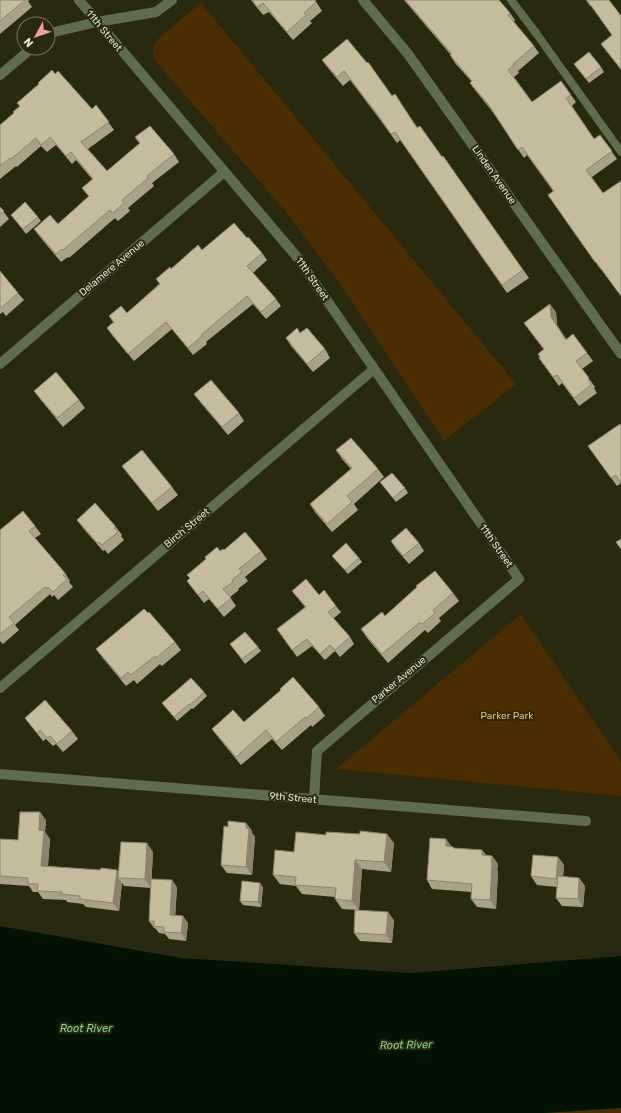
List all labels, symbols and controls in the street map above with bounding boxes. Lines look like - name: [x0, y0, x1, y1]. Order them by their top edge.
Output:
- street label: 11th Street: [83, 8, 125, 54]
- north arrow: [16, 16, 56, 56]
- text: N: [21, 35, 36, 49]
- street label: Linden Avenue: [469, 143, 519, 207]
- street label: Delamere Avenue: [77, 237, 147, 299]
- street label: 11th Street: [293, 255, 331, 303]
- street label: Birch Street: [162, 505, 212, 551]
- street label: 11th Street: [477, 522, 515, 570]
- street label: Parker Avenue: [369, 654, 429, 706]
- park label: Parker Park: [481, 710, 534, 722]
- street label: 9th Street: [269, 790, 317, 806]
- water label: Root River: [60, 1022, 113, 1035]
- water label: Root River: [380, 1038, 433, 1052]

